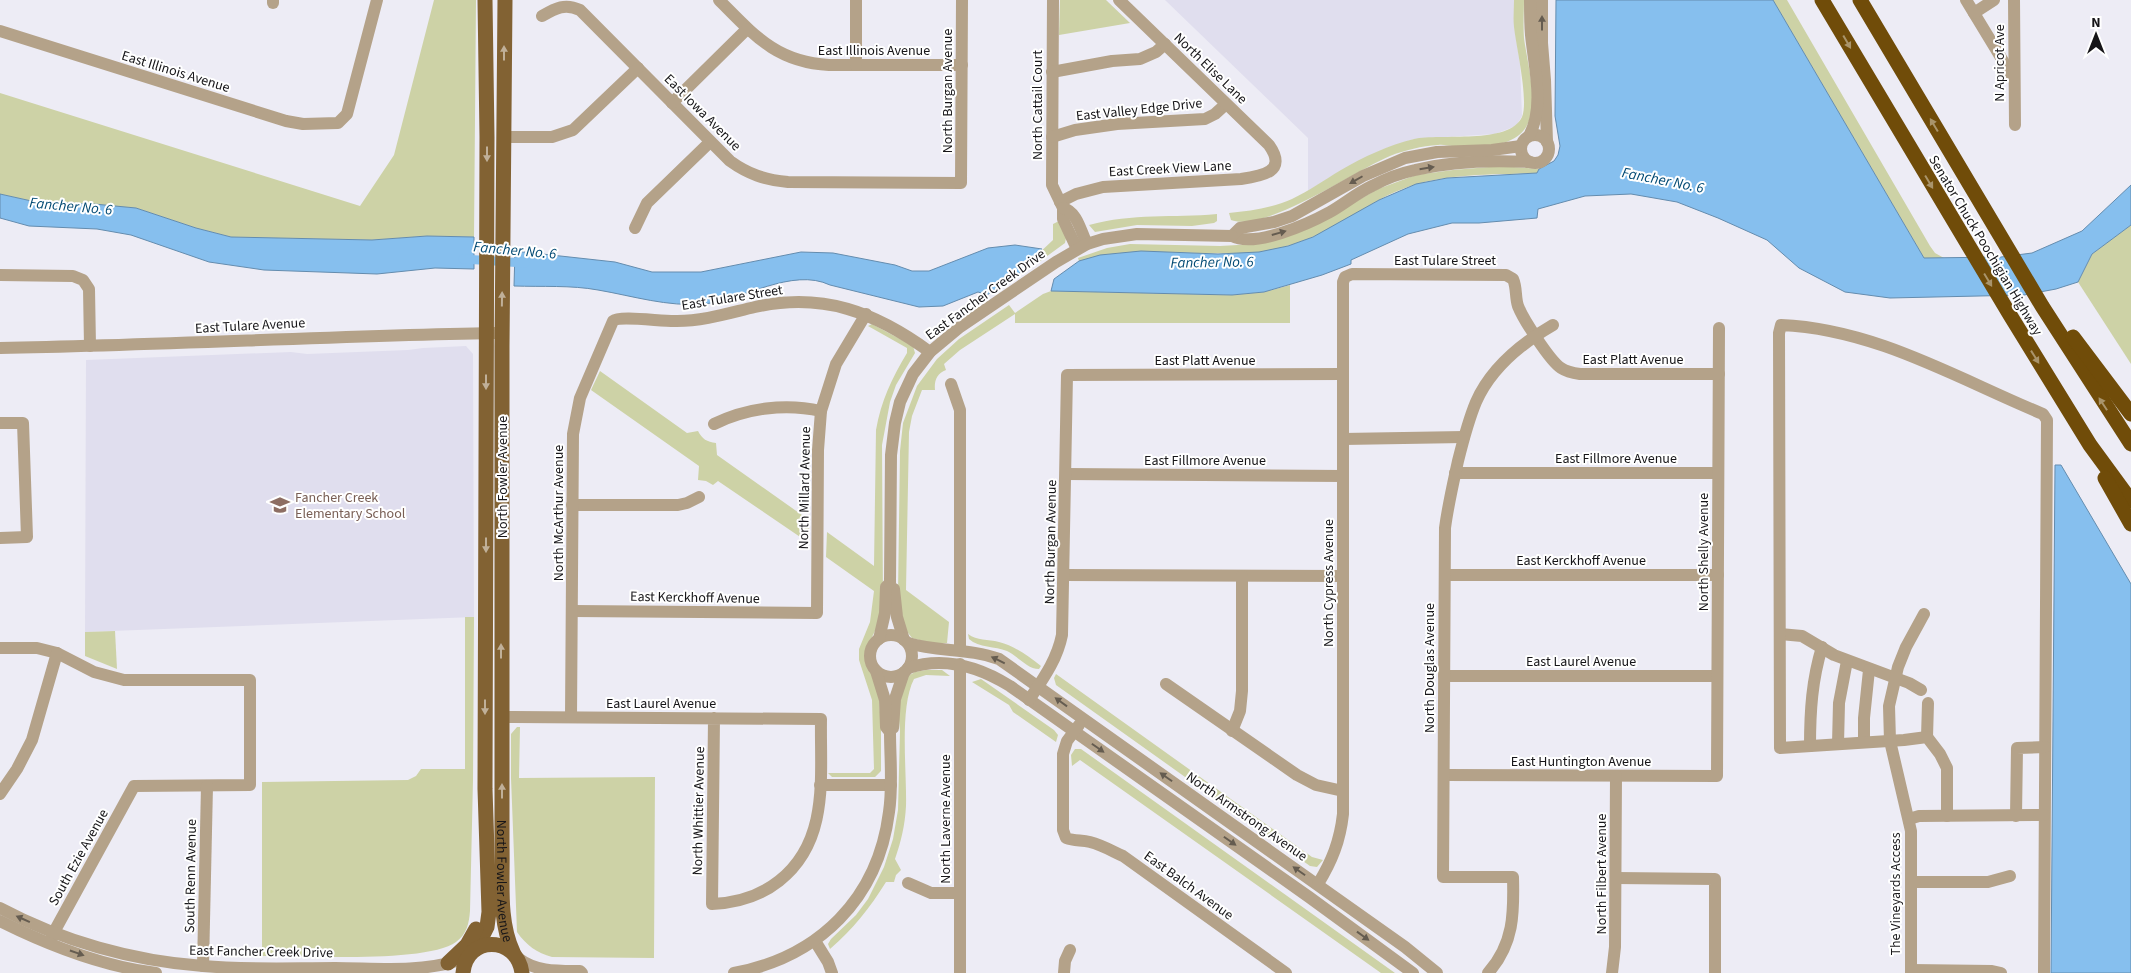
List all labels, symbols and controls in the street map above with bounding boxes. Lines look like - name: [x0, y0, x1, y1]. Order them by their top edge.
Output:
- north arrow: [2071, 10, 2121, 60]
- text: N: [2091, 13, 2101, 33]
- one-way arrow: [1538, 15, 1546, 31]
- street label: N Apricot Ave: [1990, 24, 2010, 102]
- street label: North Elise Lane: [1169, 28, 1251, 109]
- street label: North Burgan Avenue: [938, 29, 958, 153]
- one-way arrow: [1843, 34, 1851, 49]
- street label: East Illinois Avenue: [818, 41, 930, 61]
- one-way arrow: [500, 45, 508, 61]
- street label: East Illinois Avenue: [119, 46, 232, 98]
- street label: North Cattail Court: [1028, 50, 1048, 160]
- street label: East Iowa Avenue: [659, 70, 745, 156]
- street label: East Valley Edge Drive: [1075, 93, 1203, 127]
- one-way arrow: [1930, 119, 1939, 132]
- one-way arrow: [483, 146, 491, 162]
- street label: Senator Chuck Poochigian Highway: [1923, 152, 2047, 340]
- street label: East Creek View Lane: [1108, 156, 1232, 182]
- water label: Fancher No. 6: [1620, 162, 1707, 199]
- one-way arrow: [1419, 163, 1435, 171]
- one-way arrow: [1348, 176, 1363, 184]
- one-way arrow: [1924, 176, 1933, 189]
- water label: Fancher No. 6: [29, 192, 114, 221]
- one-way arrow: [1272, 228, 1287, 236]
- water label: Fancher No. 6: [473, 236, 558, 265]
- street label: East Fancher Creek Drive: [921, 244, 1050, 345]
- water label: Fancher No. 6: [1170, 251, 1255, 274]
- street label: East Tulare Street: [1394, 251, 1496, 271]
- one-way arrow: [1984, 274, 1993, 287]
- street label: East Tulare Street: [680, 280, 784, 316]
- one-way arrow: [498, 291, 506, 307]
- street label: East Tulare Avenue: [194, 313, 306, 339]
- street label: East Platt Avenue: [1582, 350, 1684, 370]
- one-way arrow: [2031, 350, 2040, 363]
- street label: East Platt Avenue: [1154, 351, 1256, 371]
- one-way arrow: [482, 374, 490, 390]
- one-way arrow: [2099, 397, 2108, 411]
- street label: North Fowler Avenue: [493, 416, 513, 538]
- street label: North Millard Avenue: [794, 426, 816, 550]
- street label: North McArthur Avenue: [549, 445, 569, 581]
- street label: East Fillmore Avenue: [1555, 449, 1677, 469]
- street label: East Fillmore Avenue: [1144, 451, 1266, 471]
- street label: North Burgan Avenue: [1040, 479, 1062, 605]
- place label: Fancher Creek Elementary School: [295, 488, 406, 524]
- street label: North Shelly Avenue: [1694, 493, 1714, 611]
- school or university icon: Fancher Creek Elementary School: [269, 494, 291, 516]
- street label: North Cypress Avenue: [1319, 519, 1339, 647]
- one-way arrow: [482, 537, 490, 553]
- street label: East Kerckhoff Avenue: [1516, 551, 1646, 571]
- street label: East Kerckhoff Avenue: [630, 587, 760, 609]
- street label: North Douglas Avenue: [1420, 603, 1440, 733]
- one-way arrow: [497, 642, 505, 658]
- street label: East Laurel Avenue: [1526, 652, 1636, 672]
- one-way arrow: [991, 655, 1005, 663]
- street label: East Laurel Avenue: [606, 694, 716, 714]
- one-way arrow: [1055, 697, 1068, 708]
- one-way arrow: [481, 699, 489, 715]
- one-way arrow: [1091, 743, 1104, 753]
- street label: North Whittier Avenue: [688, 746, 710, 876]
- street label: East Huntington Avenue: [1511, 752, 1651, 772]
- street label: North Laverne Avenue: [936, 754, 956, 884]
- street label: North Armstrong Avenue: [1182, 767, 1311, 866]
- one-way arrow: [1160, 772, 1173, 782]
- one-way arrow: [497, 783, 505, 799]
- street label: South Ezie Avenue: [44, 806, 114, 909]
- street label: North Filbert Avenue: [1592, 814, 1612, 934]
- street label: South Renn Avenue: [180, 819, 202, 933]
- street label: North Fowler Avenue: [491, 820, 517, 945]
- street label: The Vineyards Access: [1886, 832, 1906, 956]
- one-way arrow: [1224, 836, 1237, 846]
- street label: East Balch Avenue: [1140, 846, 1237, 925]
- one-way arrow: [1292, 866, 1306, 876]
- one-way arrow: [16, 914, 30, 922]
- one-way arrow: [1356, 931, 1370, 941]
- street label: East Fancher Creek Drive: [189, 941, 333, 963]
- one-way arrow: [70, 950, 85, 957]

